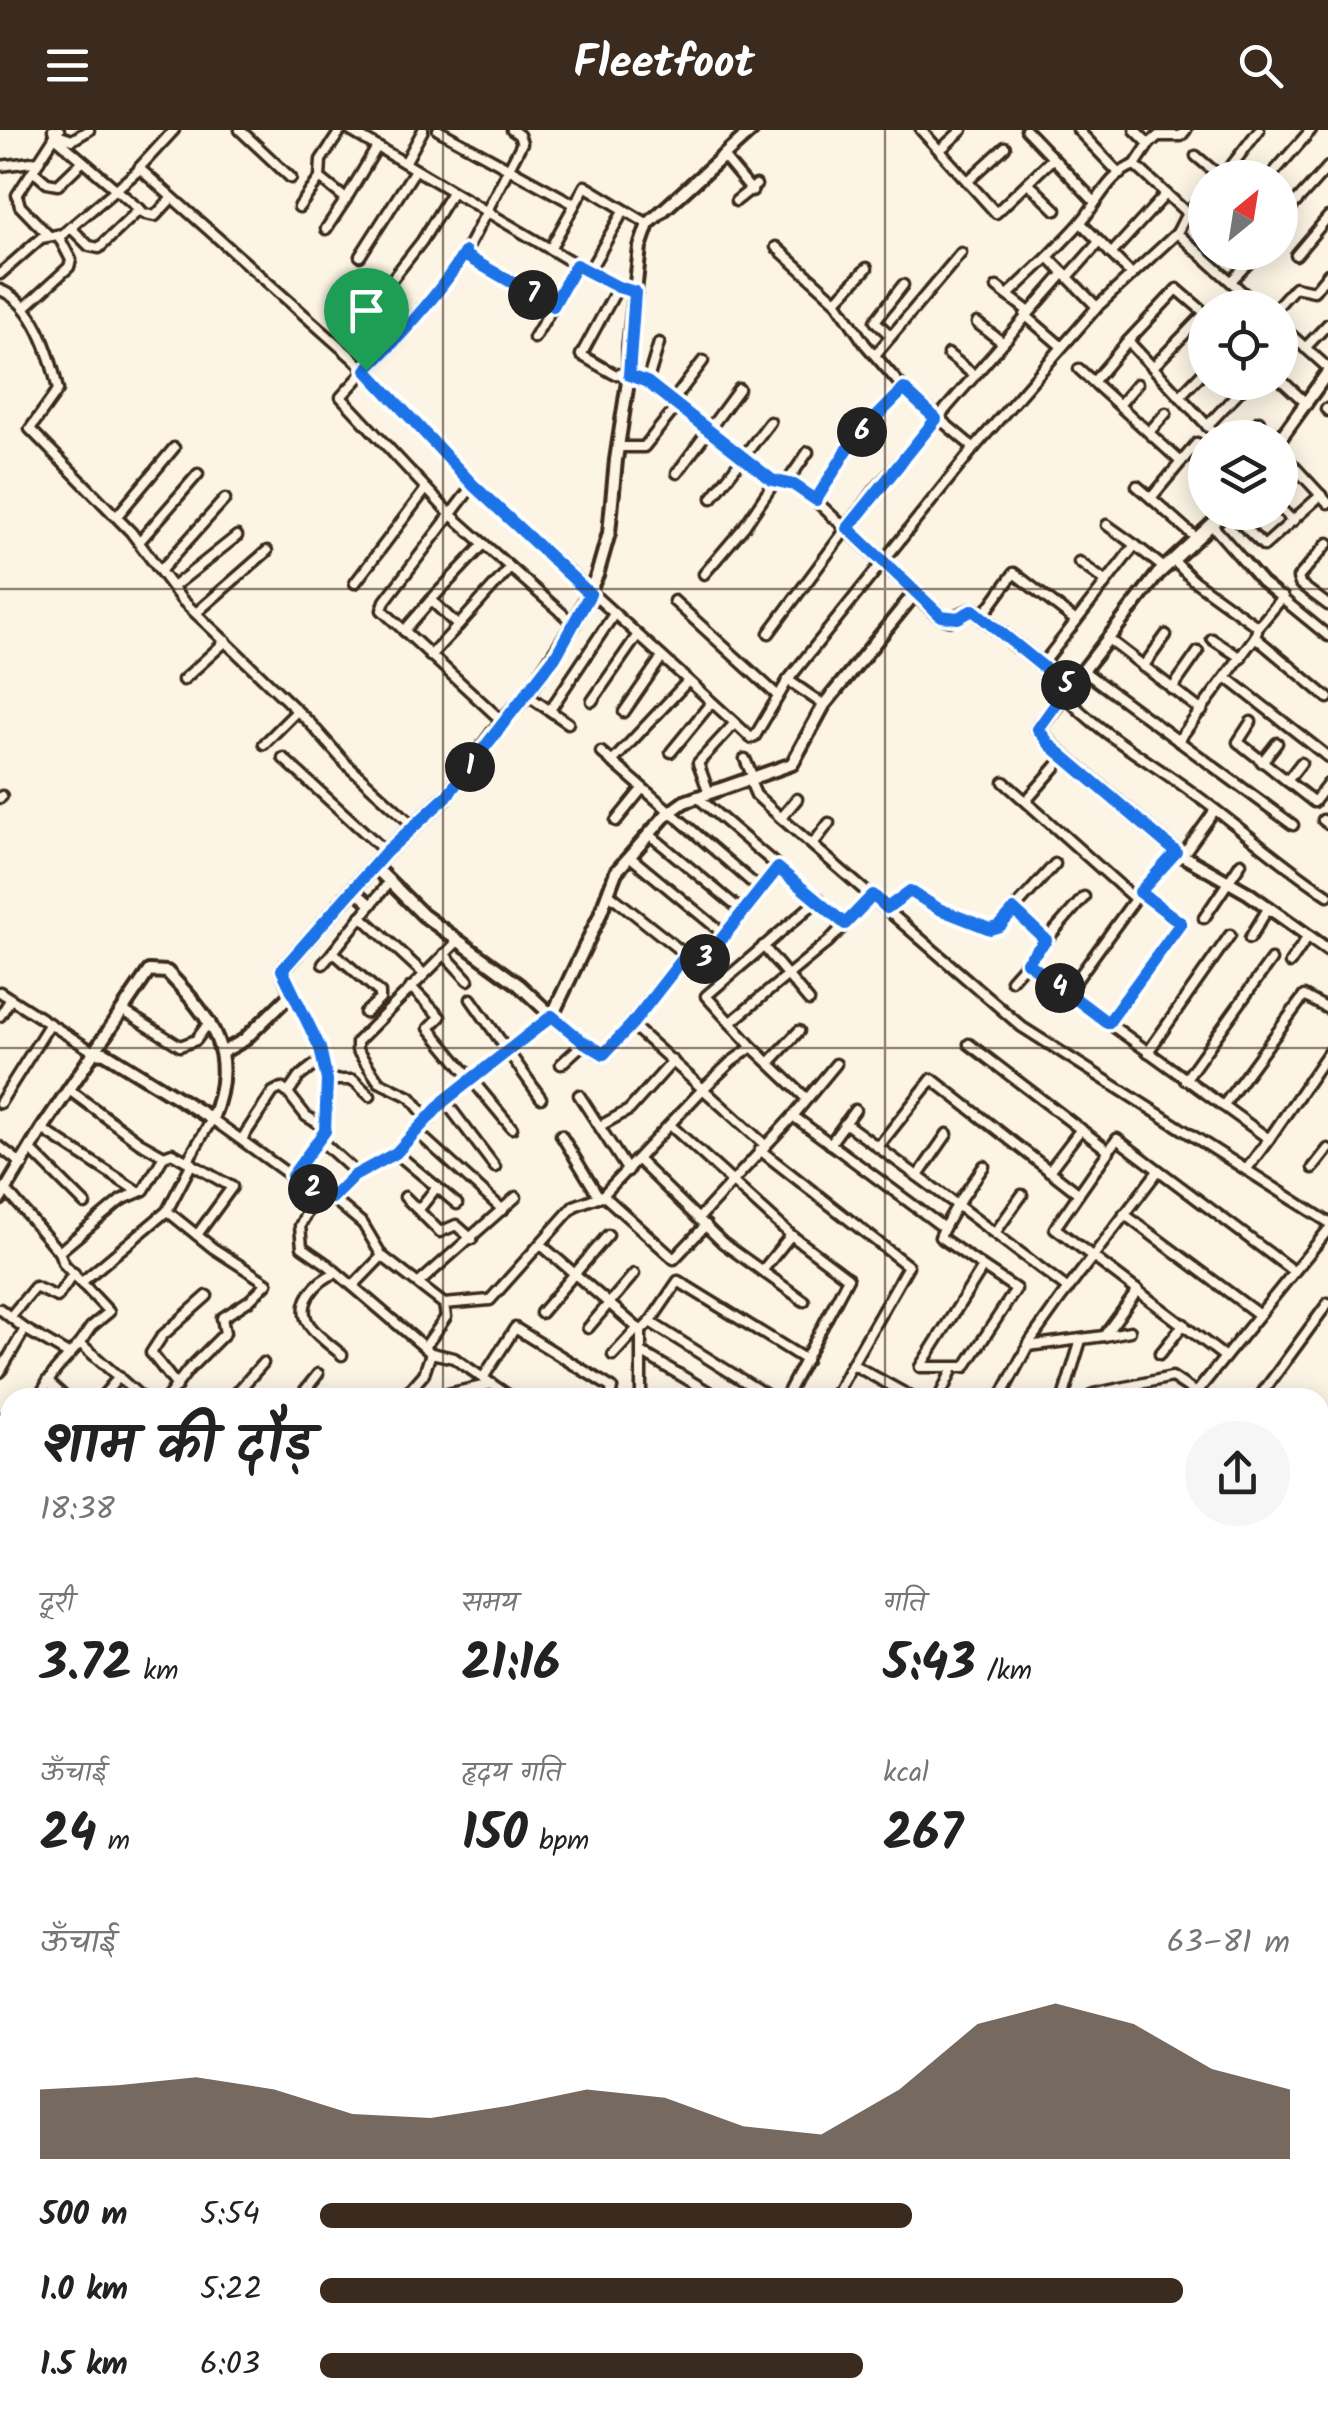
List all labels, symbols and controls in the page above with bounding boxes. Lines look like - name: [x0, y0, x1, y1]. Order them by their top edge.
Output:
- text: Fleetfoot: [573, 29, 755, 101]
- icon: menu: [40, 38, 95, 93]
- icon: search: [1233, 38, 1288, 93]
- north arrow: [1188, 160, 1298, 270]
- map controls: [1188, 160, 1298, 530]
- pin: [324, 268, 409, 371]
- pin: 7: [508, 270, 558, 320]
- text: 7: [526, 272, 540, 317]
- icon: arrive: [339, 283, 394, 338]
- button: locate: [1188, 290, 1298, 400]
- pin: 6: [837, 407, 887, 457]
- text: 6: [854, 409, 870, 454]
- button: layers: [1188, 420, 1298, 530]
- pin: 5: [1041, 660, 1091, 710]
- text: 5: [1059, 662, 1073, 707]
- pin: 1: [445, 742, 495, 792]
- text: 1: [466, 744, 474, 789]
- pin: 3: [680, 934, 730, 984]
- text: 3: [697, 936, 713, 981]
- pin: 4: [1035, 963, 1085, 1013]
- text: 4: [1052, 965, 1068, 1010]
- pin: 2: [288, 1164, 338, 1214]
- text: 2: [305, 1166, 321, 1211]
- text: शाम की दौड़: [40, 1404, 312, 1491]
- button: share: [1185, 1421, 1290, 1526]
- text: 18:38: [40, 1485, 115, 1536]
- text: दूरी: [40, 1581, 74, 1626]
- text: समय: [462, 1581, 518, 1626]
- text: गति: [883, 1581, 925, 1626]
- text: 3.72: [40, 1626, 132, 1706]
- text: 21:16: [462, 1626, 560, 1706]
- text: 5:43: [883, 1626, 976, 1706]
- text: km: [132, 1649, 179, 1694]
- text: /km: [976, 1649, 1032, 1694]
- text: ऊँचाई: [40, 1751, 107, 1796]
- text: हृदय गति: [462, 1751, 562, 1796]
- text: kcal: [883, 1751, 929, 1796]
- text: 24: [40, 1796, 96, 1876]
- text: 150: [462, 1796, 528, 1876]
- text: 267: [883, 1796, 963, 1876]
- text: m: [96, 1819, 130, 1864]
- text: bpm: [528, 1819, 589, 1864]
- text: ऊँचाई: [40, 1918, 116, 1969]
- text: 63–81 m: [1167, 1918, 1290, 1969]
- text: 500 m: [40, 2190, 128, 2241]
- text: 5:54: [200, 2190, 260, 2241]
- text: 1.0 km: [40, 2265, 128, 2316]
- text: 5:22: [200, 2265, 262, 2316]
- text: 1.5 km: [40, 2340, 128, 2391]
- text: 6:03: [200, 2340, 260, 2391]

